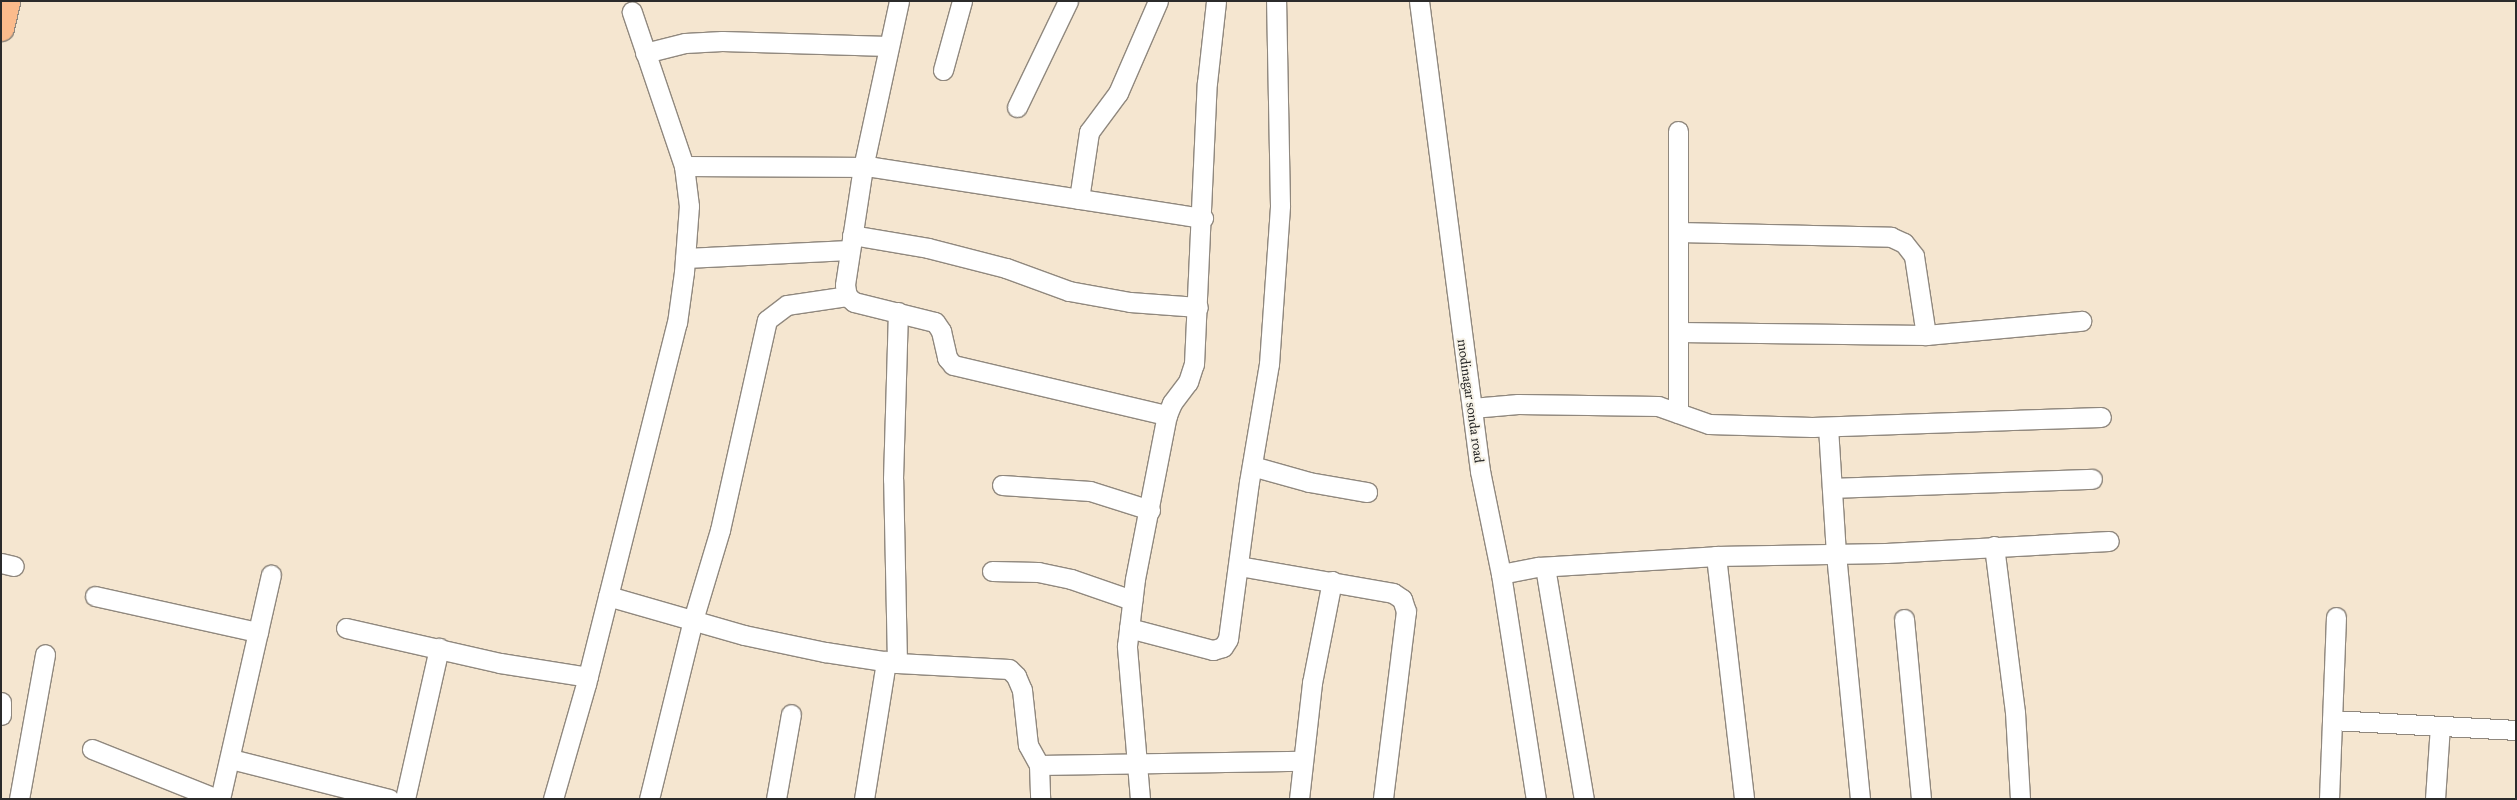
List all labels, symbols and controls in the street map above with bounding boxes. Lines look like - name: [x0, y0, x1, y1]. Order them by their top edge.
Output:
- street label: modinagar sonda road: [1453, 338, 1487, 464]

